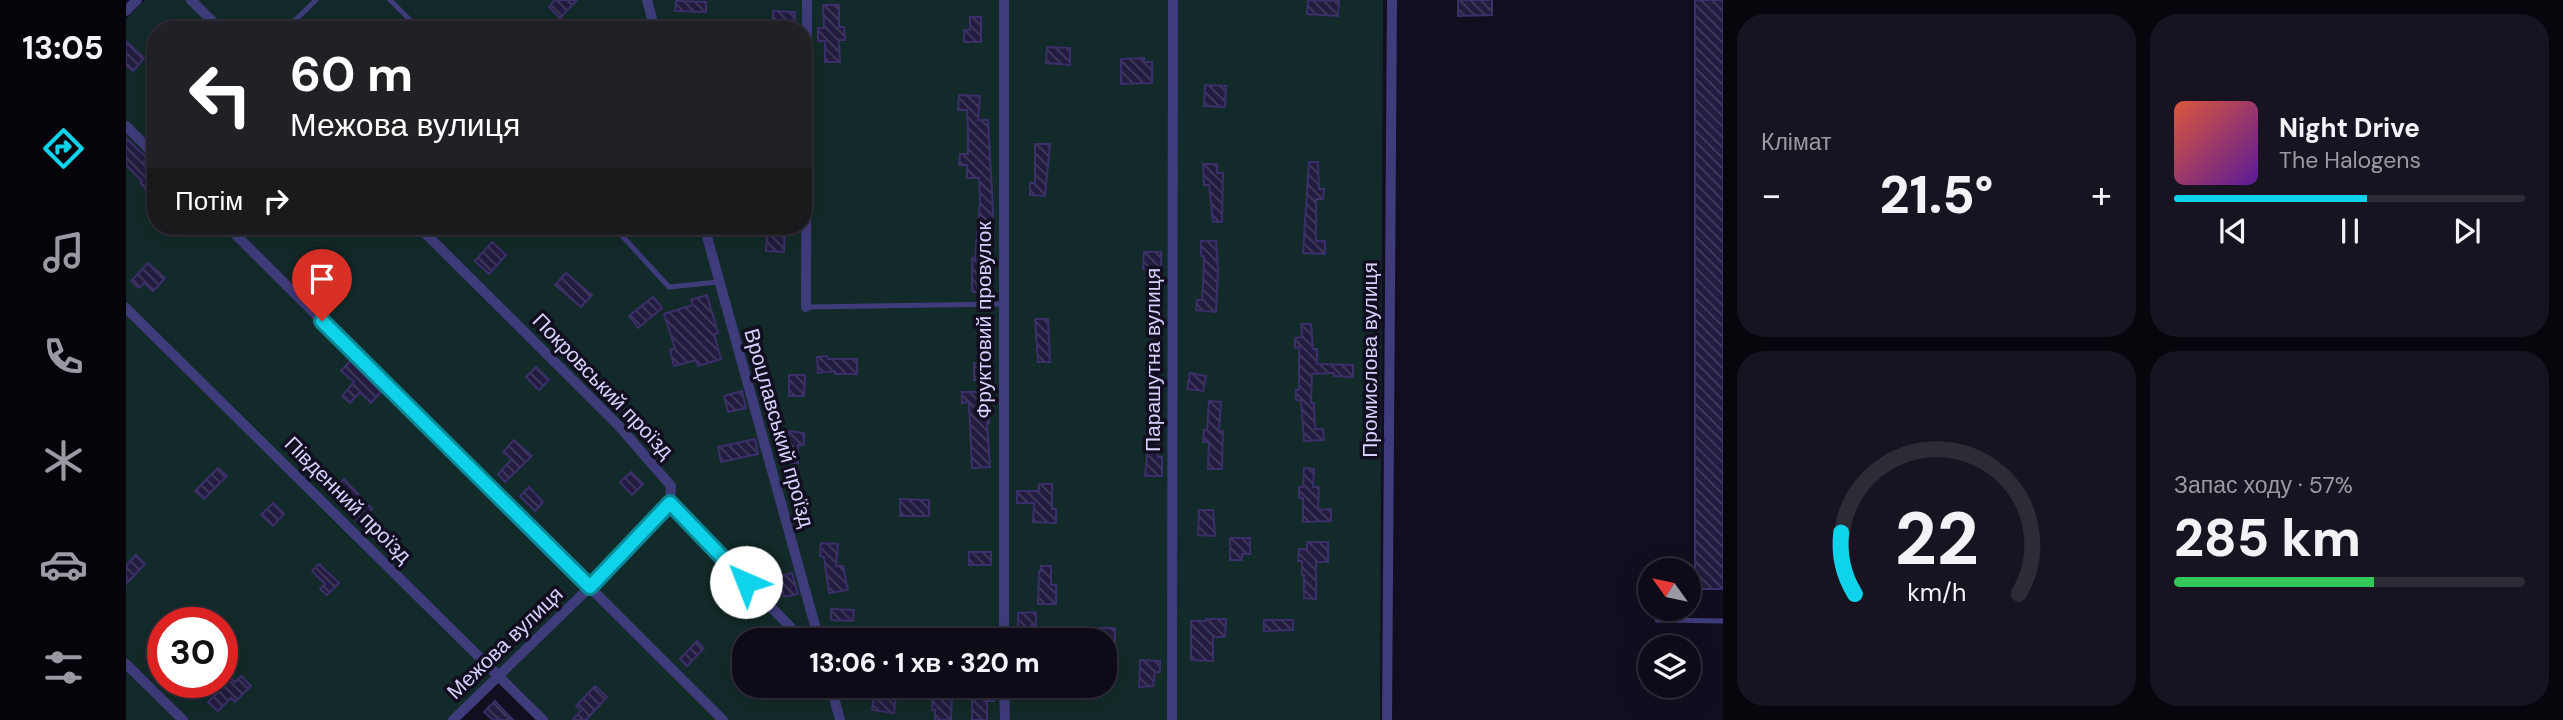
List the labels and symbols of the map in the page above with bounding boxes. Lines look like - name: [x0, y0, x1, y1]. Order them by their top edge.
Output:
- street label: Фруктовий провулок: [970, 220, 998, 419]
- pin: [292, 249, 352, 321]
- street label: Промислова вулиця: [1356, 262, 1384, 458]
- street label: Парашутна вулиця: [1139, 268, 1167, 452]
- street label: Покровський проїзд: [526, 307, 680, 465]
- street label: Вроцлавський проїзд: [737, 325, 821, 531]
- street label: Південний проїзд: [278, 430, 418, 570]
- position arrow: [709, 545, 783, 619]
- north arrow: [1638, 558, 1701, 621]
- street label: Межова вулиця: [441, 580, 569, 706]
- speed limit sign: 30: [147, 607, 238, 698]

